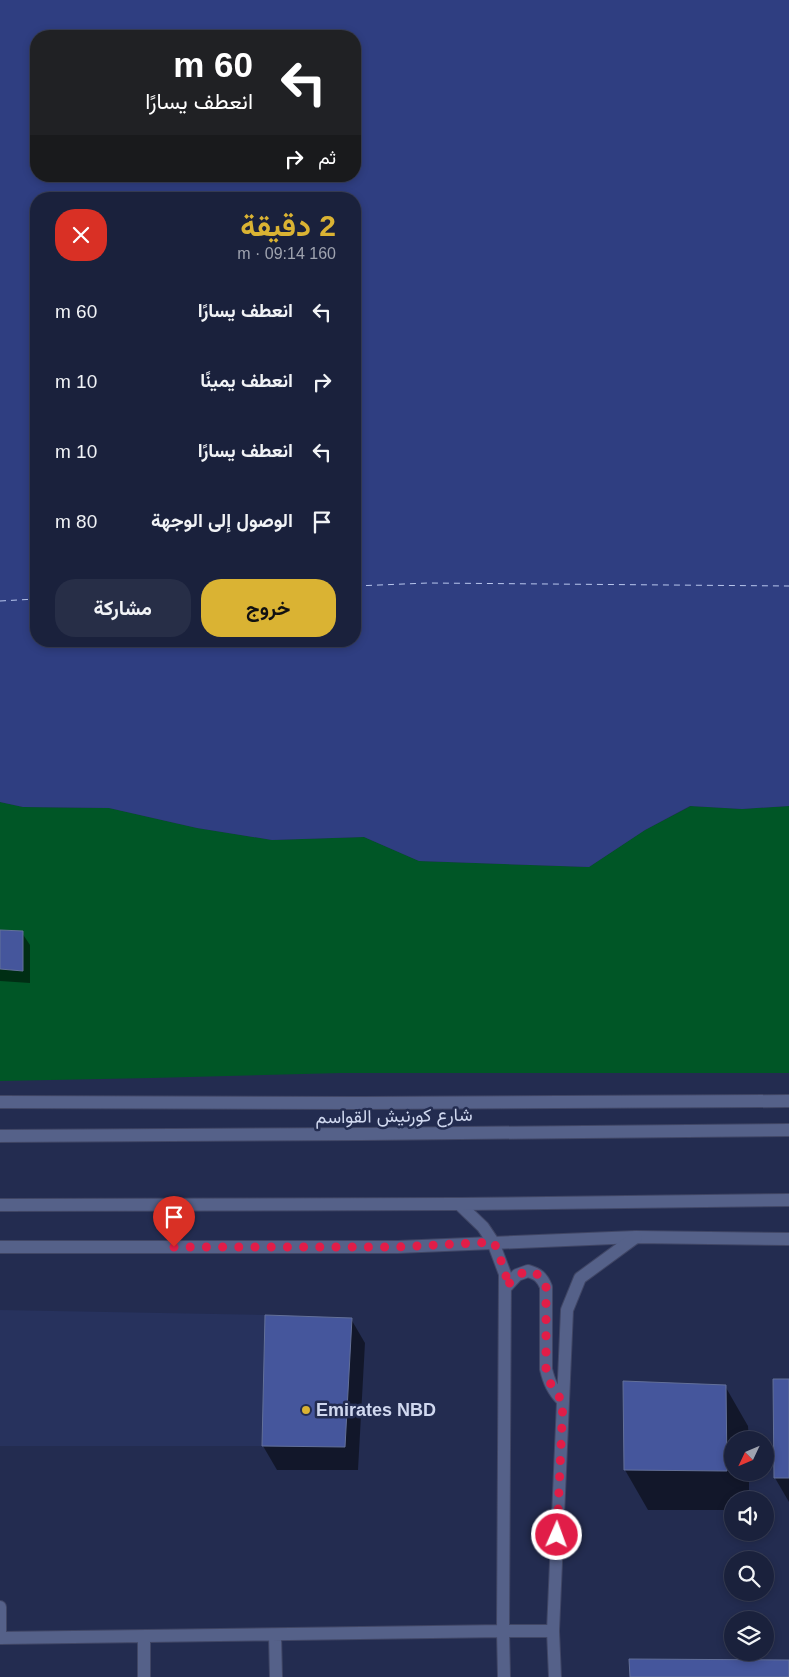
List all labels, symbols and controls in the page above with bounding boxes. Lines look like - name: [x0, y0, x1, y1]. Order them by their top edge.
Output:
- text: 60 m: [173, 45, 253, 84]
- icon: left: [271, 50, 336, 115]
- text: انعطف يسارًا: [145, 89, 253, 114]
- icon: right: [280, 145, 308, 173]
- text: ثم: [318, 147, 336, 168]
- button: close: [55, 209, 107, 261]
- text: 2 دقيقة: [240, 209, 336, 242]
- text: 160 m · 09:14: [237, 245, 336, 262]
- icon: left: [308, 298, 336, 326]
- text: انعطف يسارًا: [198, 300, 293, 321]
- text: 60 m: [55, 301, 97, 322]
- icon: right: [308, 368, 336, 396]
- text: انعطف يمينًا: [200, 370, 293, 391]
- text: 10 m: [55, 371, 97, 392]
- icon: left: [308, 438, 336, 466]
- text: انعطف يسارًا: [198, 440, 293, 461]
- text: 10 m: [55, 441, 97, 462]
- icon: arrive: [308, 508, 336, 536]
- text: الوصول إلى الوجهة: [151, 510, 293, 531]
- text: 80 m: [55, 511, 97, 532]
- button: مشاركة: [55, 579, 191, 637]
- button: خروج: [201, 579, 336, 637]
- street label: شارع كورنيش القواسم: [315, 1105, 473, 1129]
- pin: [153, 1196, 195, 1247]
- icon: arrive: [160, 1203, 188, 1231]
- place label: Emirates NBD: [316, 1400, 436, 1420]
- marker: Emirates NBD: [300, 1404, 312, 1416]
- north arrow: [724, 1431, 774, 1481]
- map controls: [724, 1431, 774, 1661]
- button: sound: [724, 1491, 774, 1541]
- position arrow: [530, 1508, 582, 1560]
- button: search: [724, 1551, 774, 1601]
- button: layers: [724, 1611, 774, 1661]

